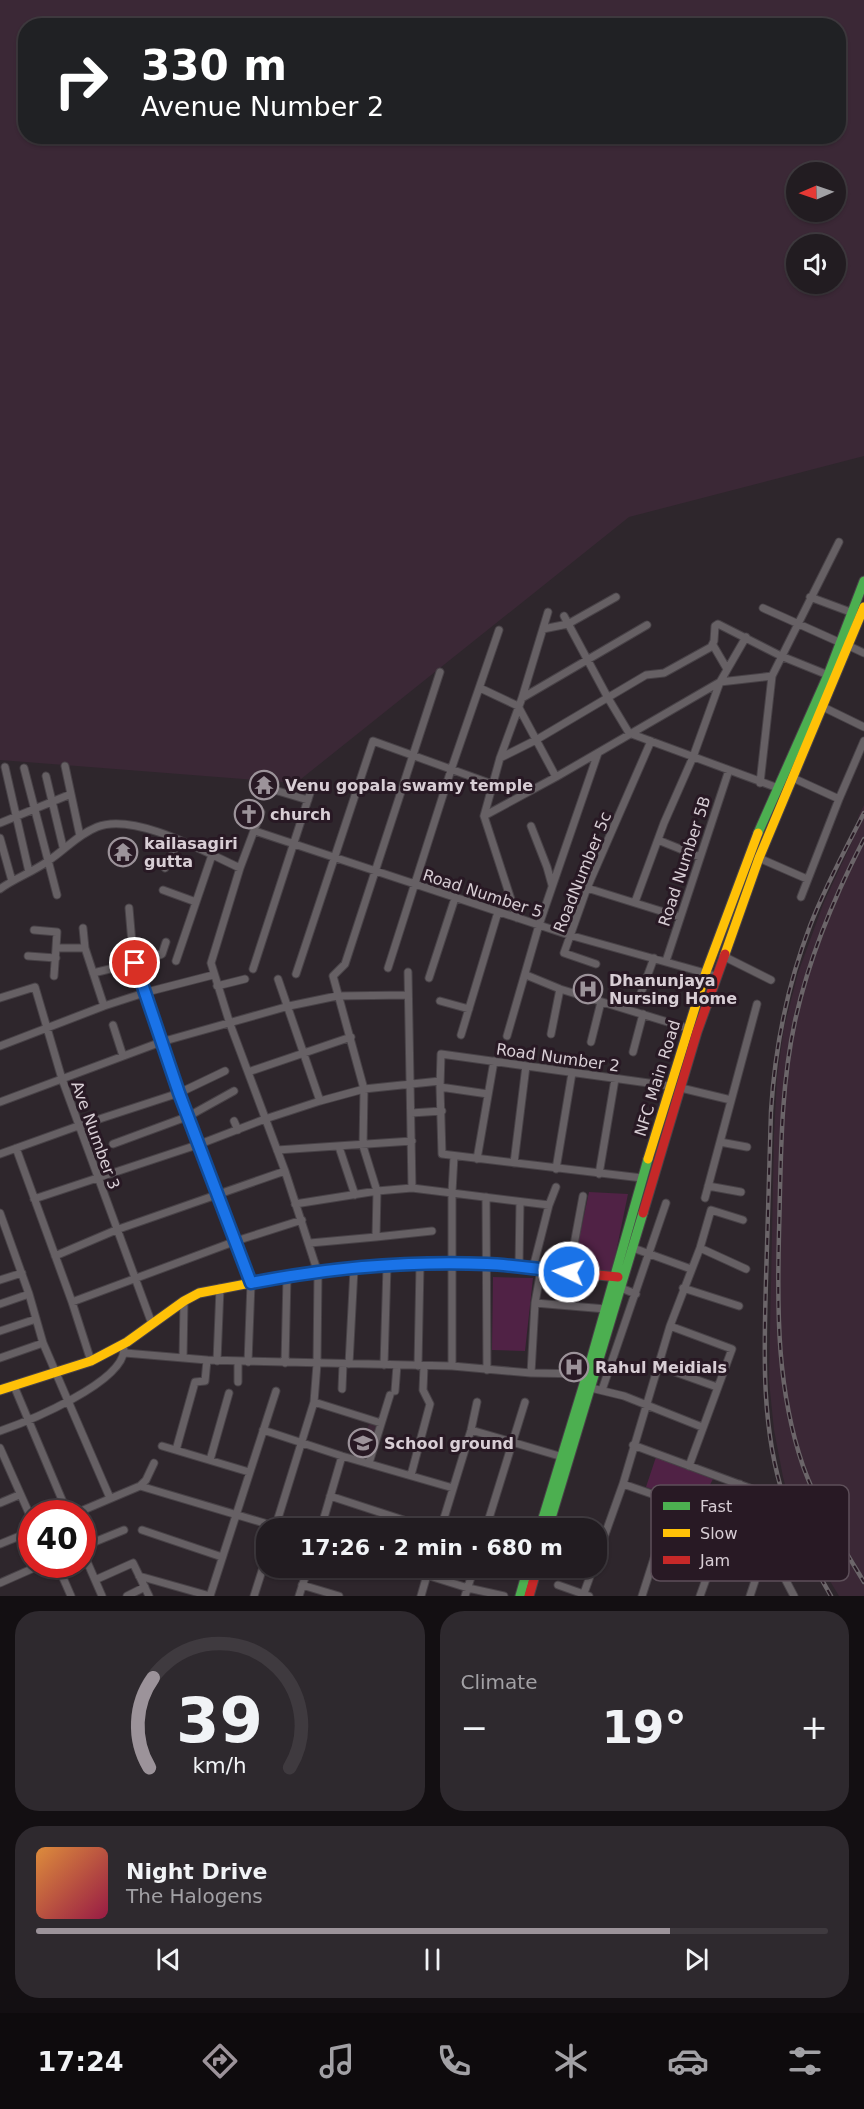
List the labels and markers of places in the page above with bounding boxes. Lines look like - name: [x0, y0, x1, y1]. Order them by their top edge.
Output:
- temple icon: Venu gopala swamy temple: [248, 769, 280, 801]
- place label: Venu gopala swamy temple: [285, 776, 533, 795]
- church icon: church: [233, 798, 265, 830]
- place label: church: [270, 805, 331, 824]
- place label: kailasagiri gutta: [144, 834, 238, 871]
- temple icon: kailasagiri gutta: [107, 836, 139, 868]
- pin: [109, 937, 160, 988]
- place label: Dhanunjaya Nursing Home: [609, 971, 737, 1008]
- hospital icon: Dhanunjaya Nursing Home: [572, 973, 604, 1005]
- hospital icon: Rahul Meidials: [558, 1351, 590, 1383]
- place label: Rahul Meidials: [595, 1358, 727, 1377]
- school or university icon: School ground: [347, 1427, 379, 1459]
- place label: School ground: [384, 1434, 514, 1453]

